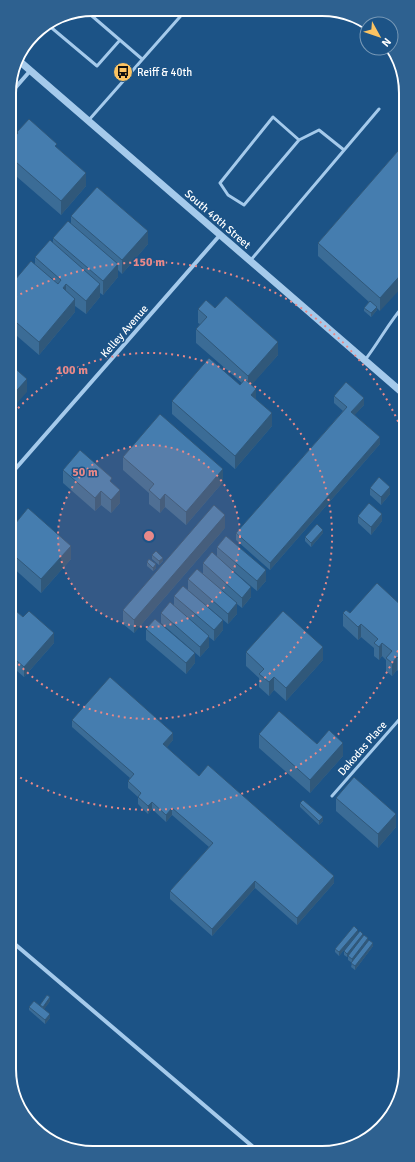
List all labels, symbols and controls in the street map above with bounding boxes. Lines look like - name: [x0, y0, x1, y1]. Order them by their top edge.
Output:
- north arrow: [359, 16, 399, 56]
- text: N: [379, 35, 394, 49]
- bus stop icon: Reiff & 40th: [112, 61, 134, 83]
- place label: Reiff & 40th: [137, 66, 192, 79]
- street label: South 40th Street: [182, 187, 253, 252]
- text: 150 m: [133, 255, 165, 270]
- street label: Kelley Avenue: [98, 302, 151, 360]
- text: 100 m: [56, 363, 88, 378]
- text: 50 m: [72, 465, 98, 480]
- centre of rings: [142, 529, 156, 543]
- street label: Dakodas Place: [335, 718, 390, 778]

